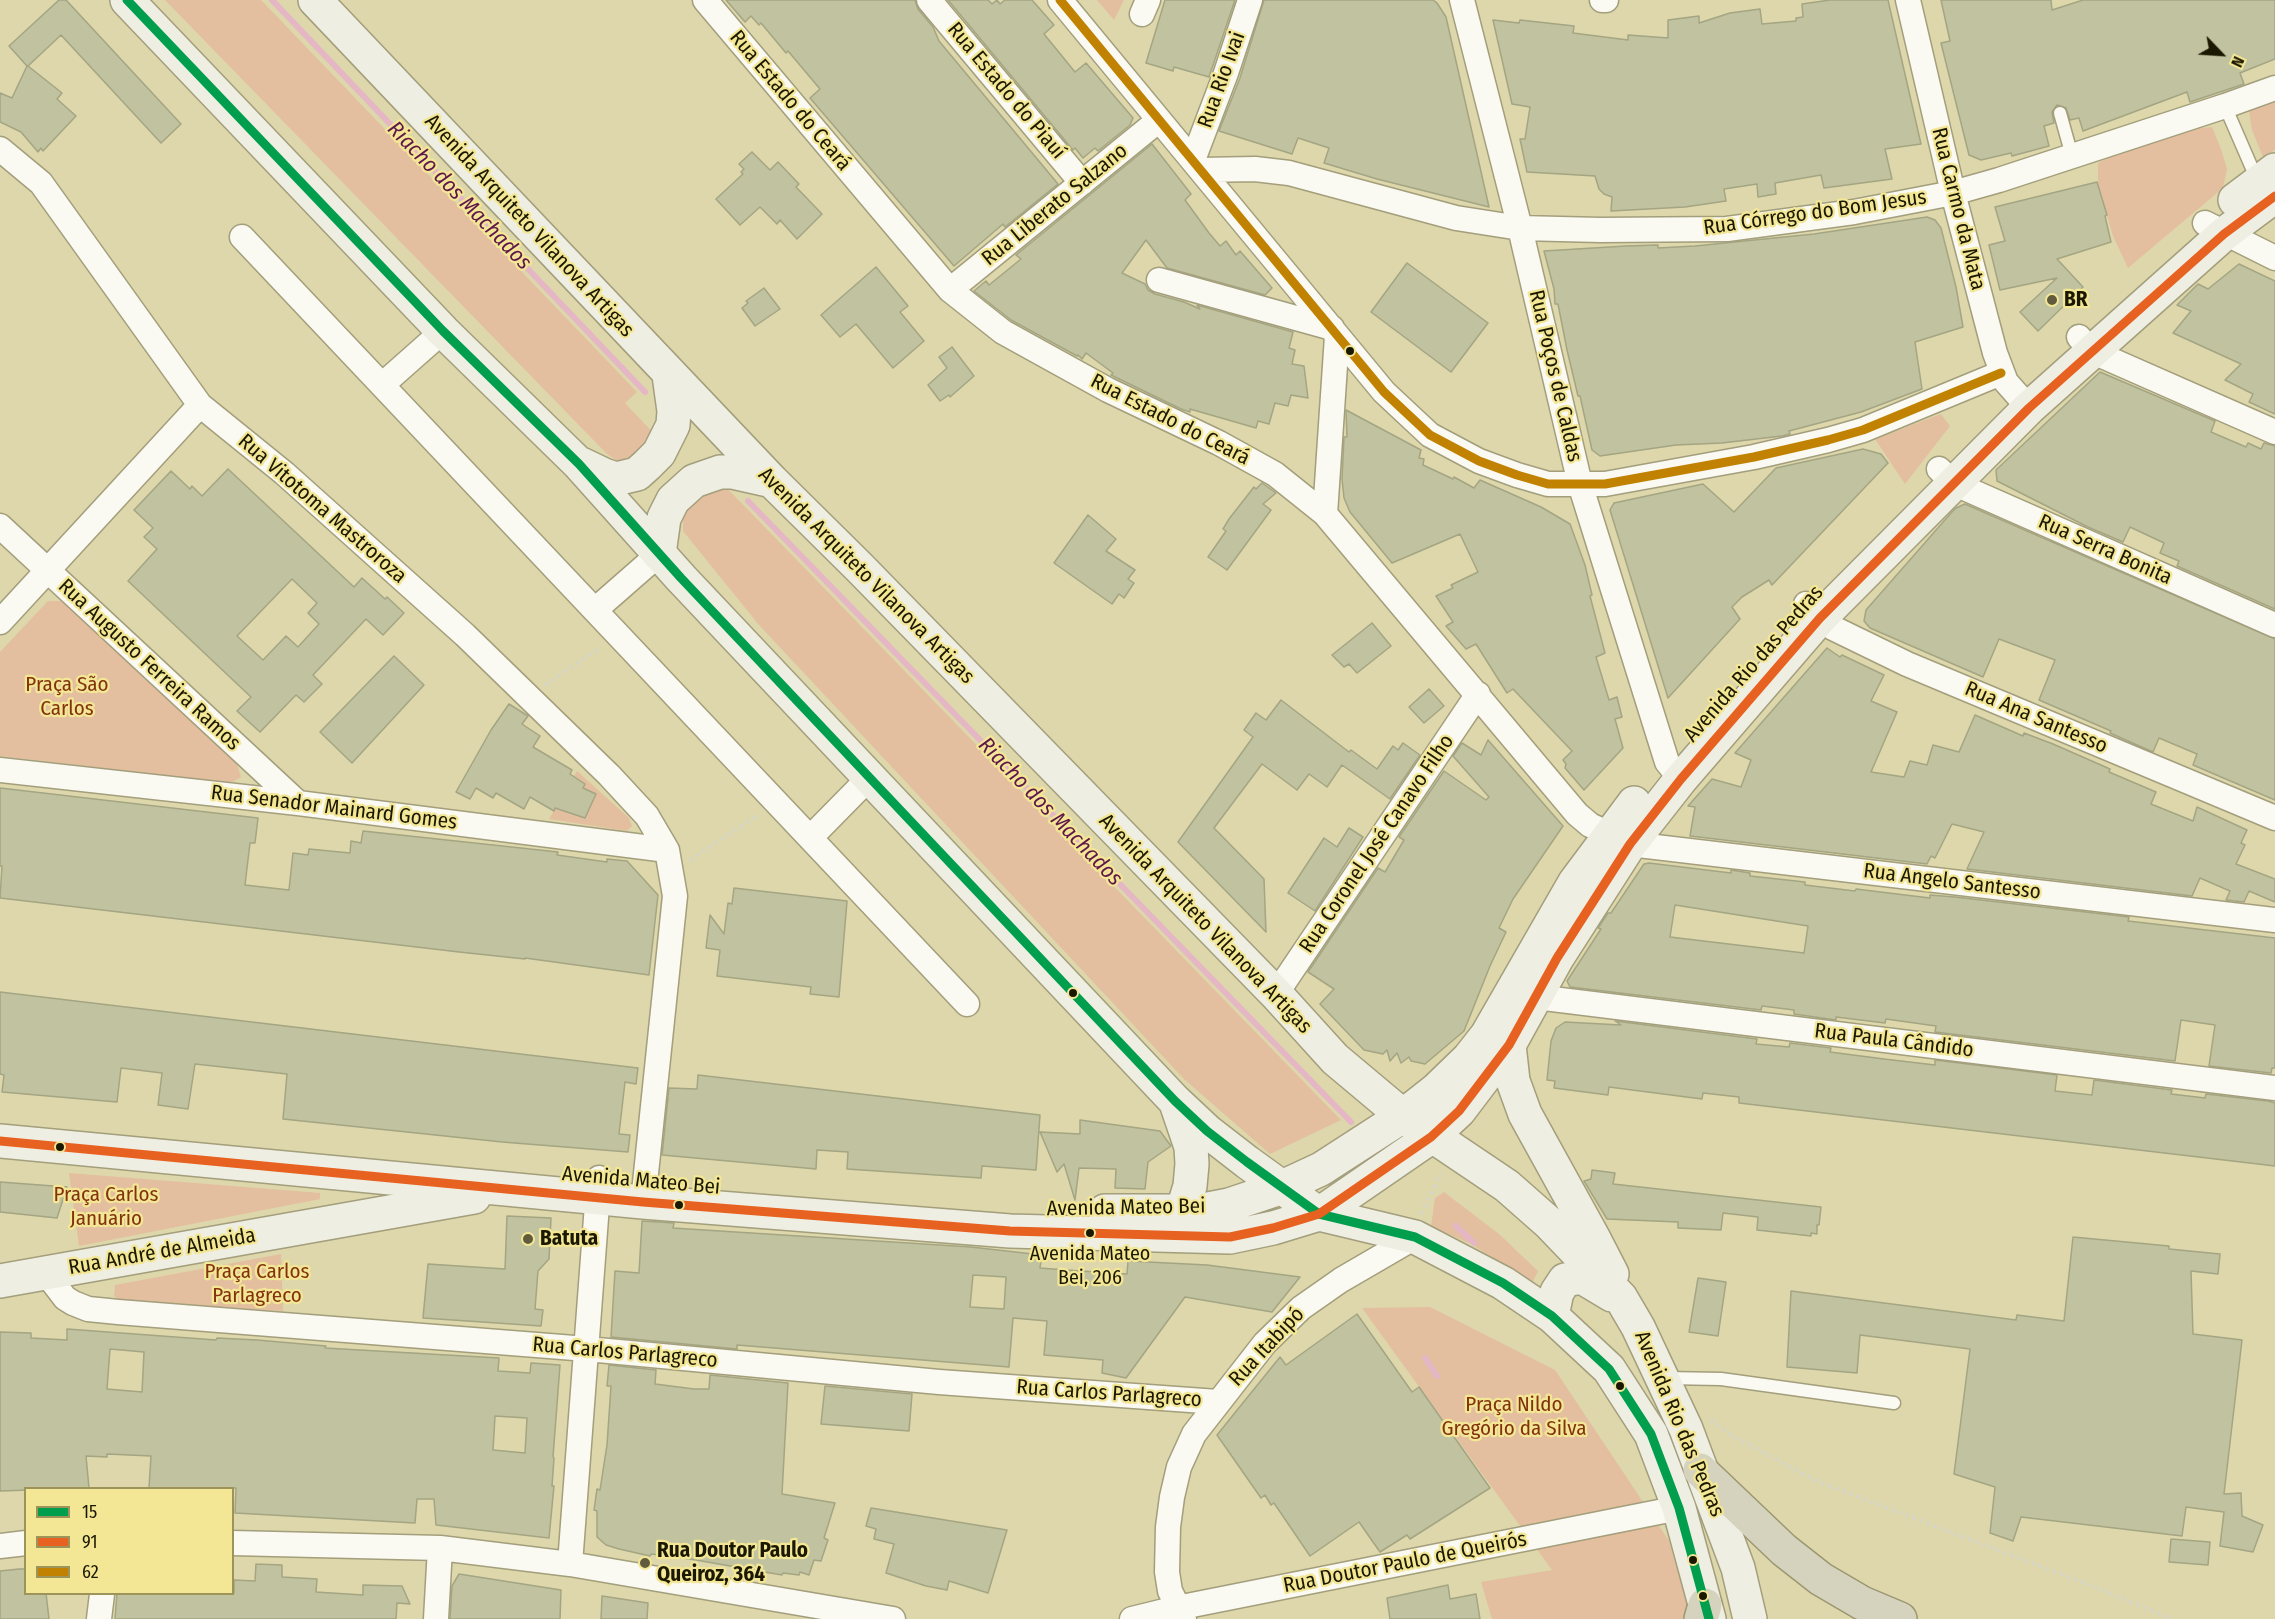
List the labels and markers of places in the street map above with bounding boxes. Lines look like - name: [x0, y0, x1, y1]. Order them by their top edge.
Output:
- place label: BR: [2064, 287, 2088, 313]
- marker: BR: [2045, 293, 2059, 307]
- unlabelled marker: [1344, 345, 1356, 357]
- unlabelled marker: [1067, 987, 1079, 999]
- unlabelled marker: [54, 1141, 66, 1153]
- unlabelled marker: [673, 1199, 685, 1211]
- place label: Batuta: [540, 1226, 598, 1252]
- marker: Avenida Mateo Bei, 206: [1084, 1227, 1096, 1239]
- marker: Batuta: [521, 1232, 535, 1246]
- place label: Avenida Mateo Bei, 206: [1030, 1242, 1150, 1289]
- unlabelled marker: [1614, 1380, 1626, 1392]
- place label: Rua Doutor Paulo Queiroz, 364: [657, 1538, 808, 1588]
- unlabelled marker: [1687, 1554, 1699, 1566]
- marker: Rua Doutor Paulo Queiroz, 364: [638, 1556, 652, 1570]
- unlabelled marker: [1697, 1590, 1709, 1602]

